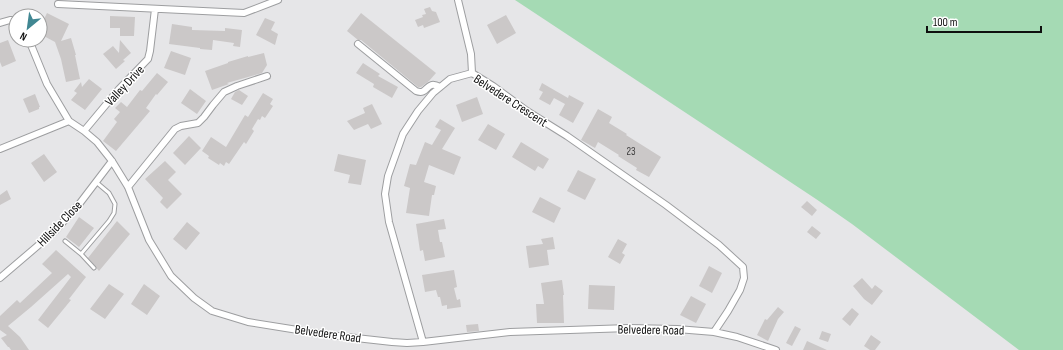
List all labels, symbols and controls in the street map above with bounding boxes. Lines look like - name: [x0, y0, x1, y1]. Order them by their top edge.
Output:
- north arrow: [8, 8, 48, 48]
- scale bar: [927, 8, 1041, 34]
- text: 100 m: [933, 15, 958, 30]
- text: N: [18, 29, 29, 43]
- street label: Valley Drive: [102, 62, 148, 110]
- street label: Belvedere Crescent: [471, 71, 550, 131]
- house number: 23: [626, 145, 636, 158]
- street label: Hillside Close: [34, 197, 86, 250]
- street label: Belvedere Road: [294, 321, 362, 347]
- street label: Belvedere Road: [617, 321, 684, 339]

